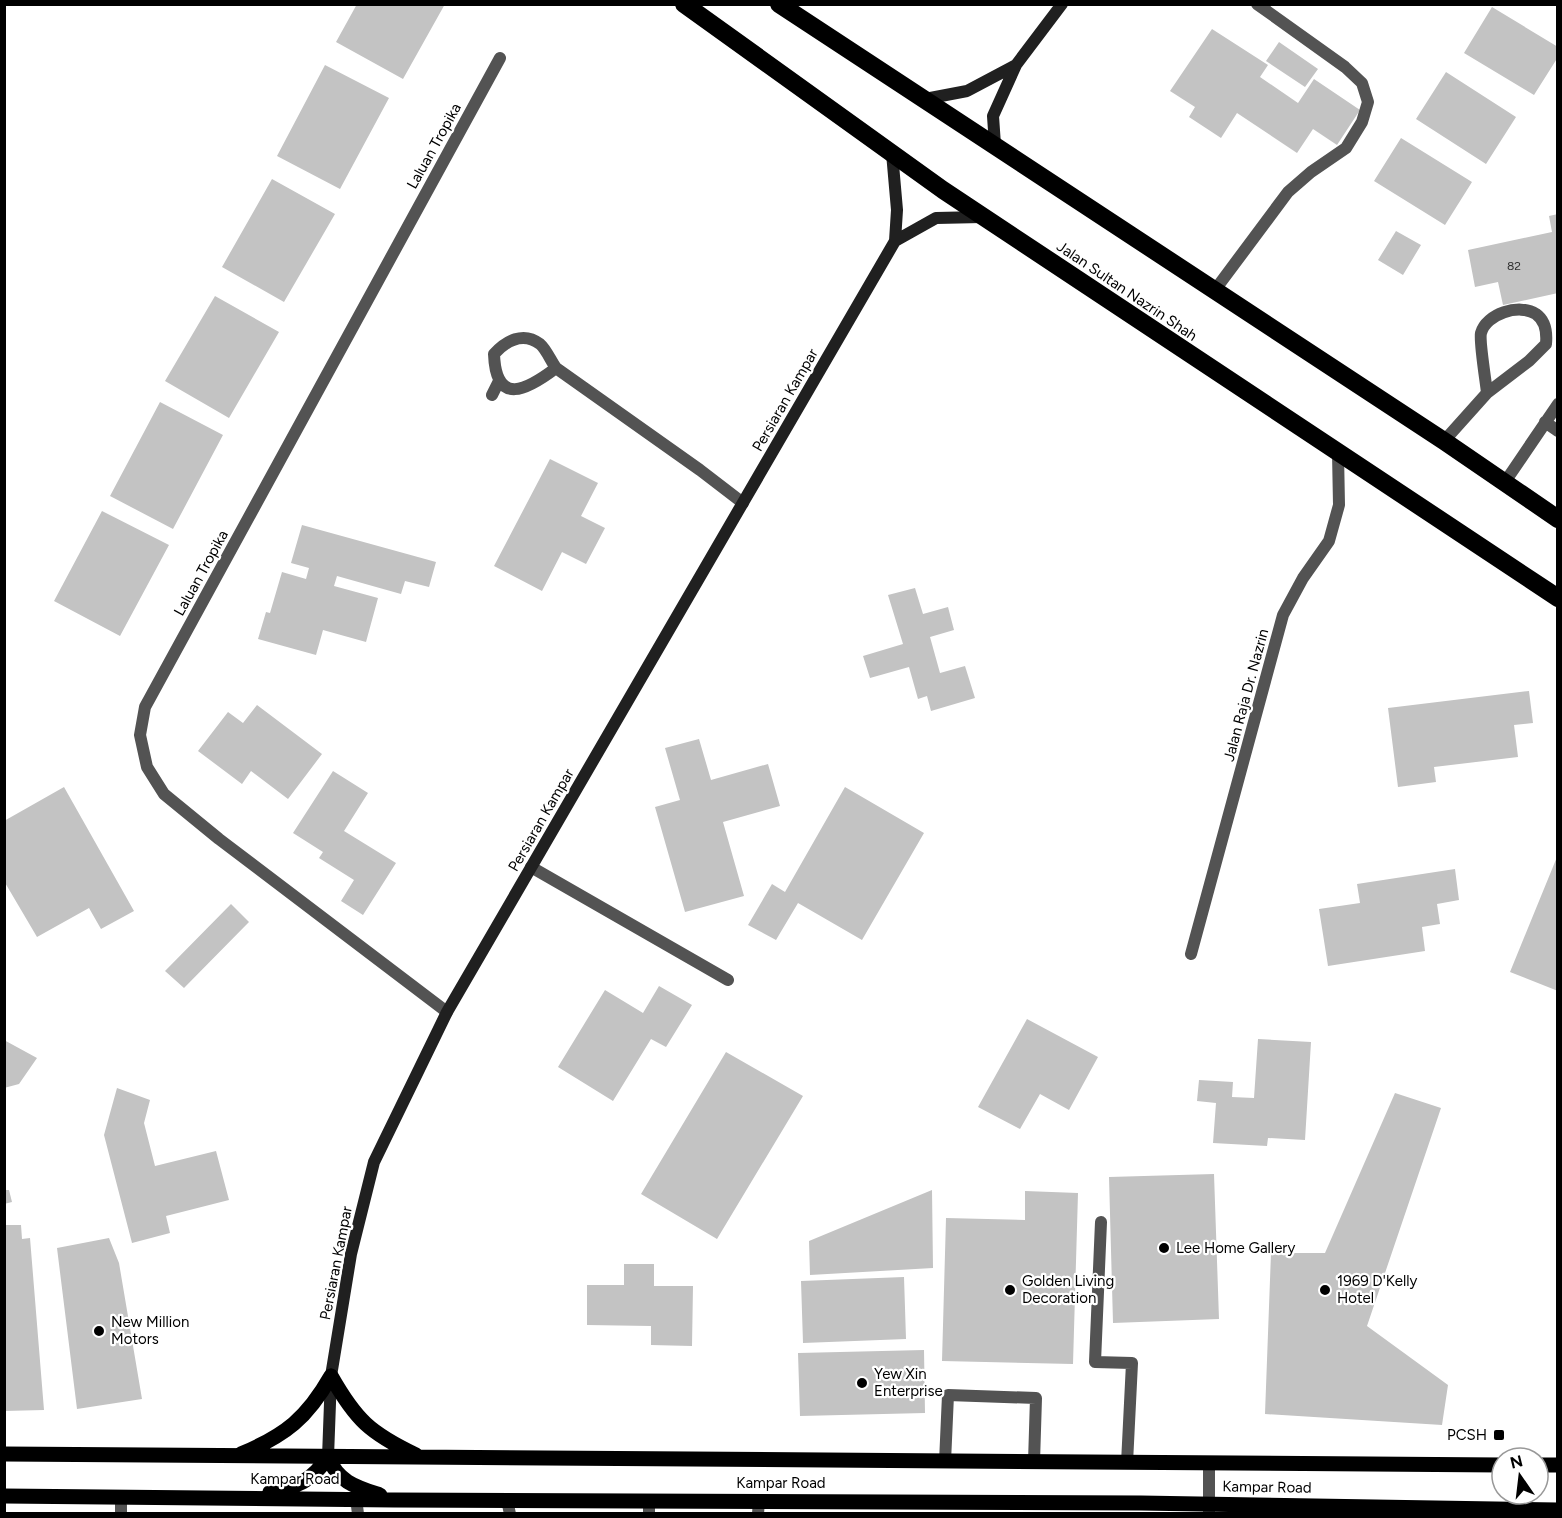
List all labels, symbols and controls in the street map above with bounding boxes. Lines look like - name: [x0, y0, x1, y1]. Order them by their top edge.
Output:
- street label: Laluan Tropika: [403, 100, 465, 192]
- street label: Jalan Sultan Nazrin Shah: [1053, 237, 1201, 345]
- house number: 82: [1507, 259, 1521, 273]
- street label: Persiaran Kampar: [748, 345, 822, 455]
- street label: Laluan Tropika: [170, 527, 232, 619]
- street label: Jalan Raja Dr. Nazrin: [1220, 627, 1272, 763]
- street label: Persiaran Kampar: [504, 765, 578, 875]
- street label: Persiaran Kampar: [316, 1204, 356, 1322]
- place label: Lee Home Gallery: [1176, 1239, 1295, 1257]
- marker: Lee Home Gallery: [1157, 1241, 1171, 1255]
- place label: Golden Living Decoration: [1022, 1272, 1114, 1307]
- place label: 1969 D'Kelly Hotel: [1337, 1272, 1418, 1307]
- marker: Golden Living Decoration: [1003, 1283, 1017, 1297]
- marker: 1969 D'Kelly Hotel: [1318, 1283, 1332, 1297]
- place label: New Million Motors: [111, 1313, 189, 1348]
- marker: New Million Motors: [92, 1324, 106, 1338]
- place label: Yew Xin Enterprise: [874, 1365, 943, 1400]
- marker: Yew Xin Enterprise: [855, 1376, 869, 1390]
- place label: PCSH: [1447, 1426, 1487, 1444]
- marker: PCSH: [1492, 1428, 1506, 1442]
- north arrow: [1490, 1446, 1550, 1506]
- text: N: [1508, 1451, 1525, 1473]
- street label: Kampar Road: [250, 1470, 340, 1488]
- street label: Kampar Road: [736, 1474, 826, 1492]
- street label: Kampar Road: [1222, 1477, 1312, 1497]

